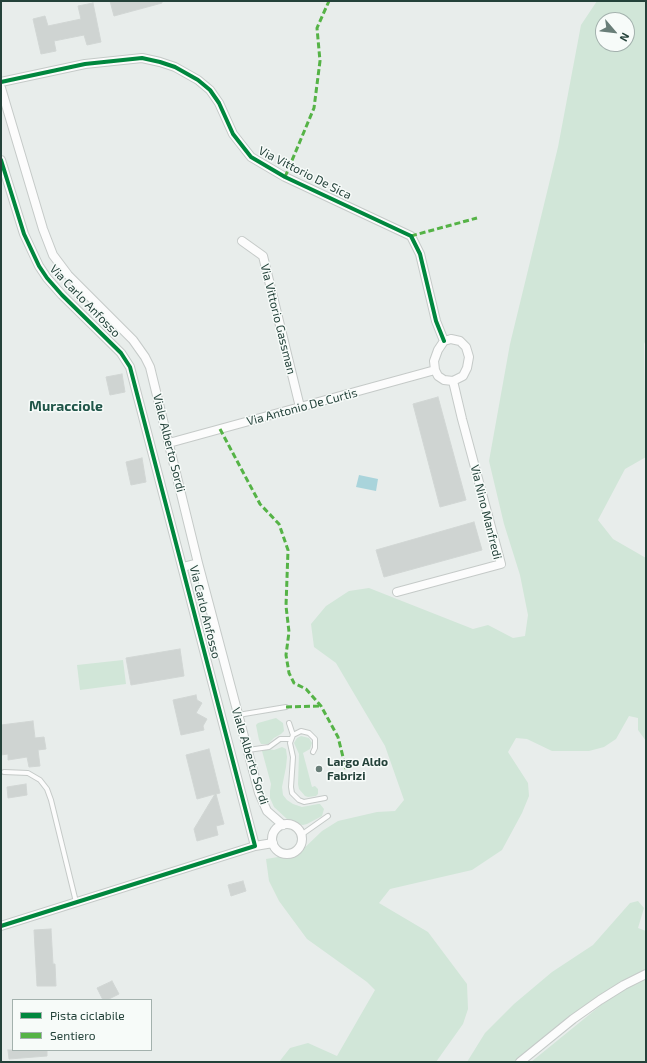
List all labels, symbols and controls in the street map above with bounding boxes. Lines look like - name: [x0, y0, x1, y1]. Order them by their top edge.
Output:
- north arrow: [595, 12, 635, 52]
- text: N: [618, 31, 633, 44]
- street label: Via Vittorio De Sica: [256, 143, 354, 203]
- street label: Via Carlo Anfosso: [47, 262, 123, 340]
- street label: Via Vittorio Gassman: [257, 262, 299, 376]
- street label: Via Antonio De Curtis: [245, 385, 359, 429]
- street label: Viale Alberto Sordi: [150, 392, 188, 494]
- district label: Muracciole: [29, 398, 103, 414]
- street label: Via Nino Manfredi: [467, 463, 505, 561]
- street label: Via Carlo Anfosso: [186, 564, 224, 660]
- street label: Viale Alberto Sordi: [228, 706, 272, 806]
- place label: Largo Aldo Fabrizi: [327, 755, 388, 783]
- marker: Largo Aldo Fabrizi: [314, 764, 324, 774]
- legend: [12, 999, 152, 1051]
- text: Pista ciclabile: [50, 1008, 125, 1022]
- text: Sentiero: [50, 1028, 96, 1042]

